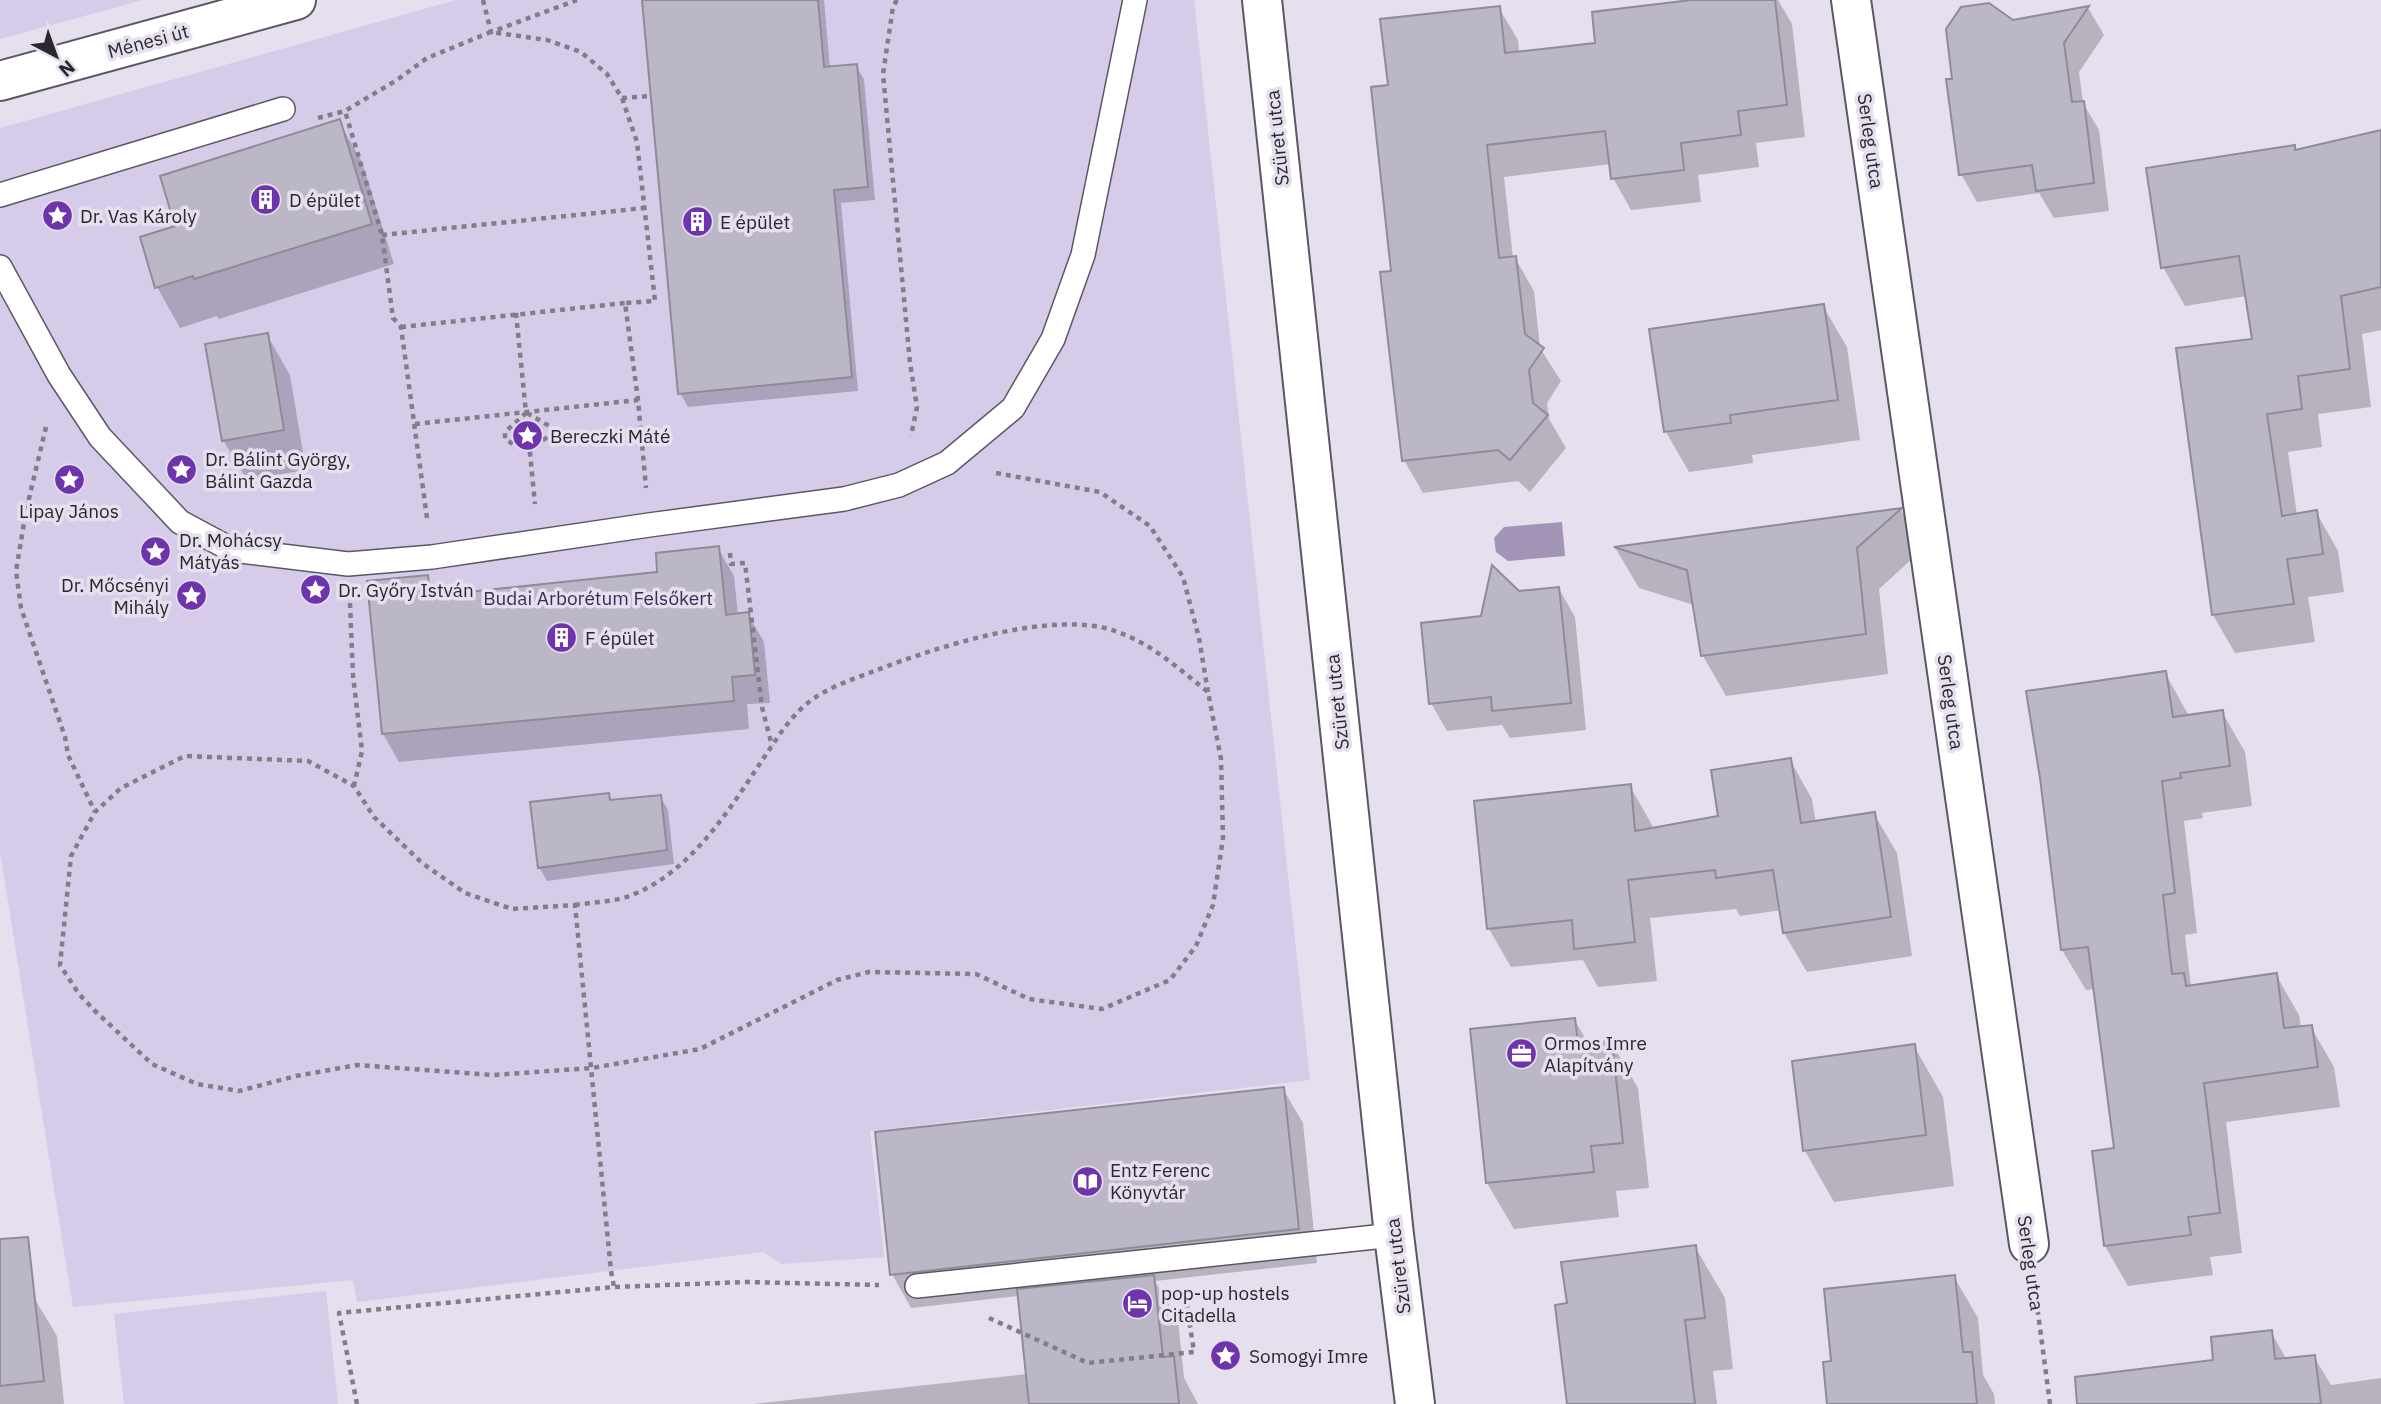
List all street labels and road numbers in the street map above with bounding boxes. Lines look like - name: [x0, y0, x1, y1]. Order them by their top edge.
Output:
- street label: Ménesi út: [105, 19, 191, 63]
- street label: Szüret utca: [1260, 89, 1294, 187]
- street label: Serleg utca: [1852, 92, 1890, 190]
- street label: Szüret utca: [1320, 653, 1354, 751]
- street label: Serleg utca: [1932, 653, 1970, 751]
- street label: Serleg utca: [2012, 1214, 2050, 1312]
- street label: Szüret utca: [1380, 1217, 1416, 1315]

